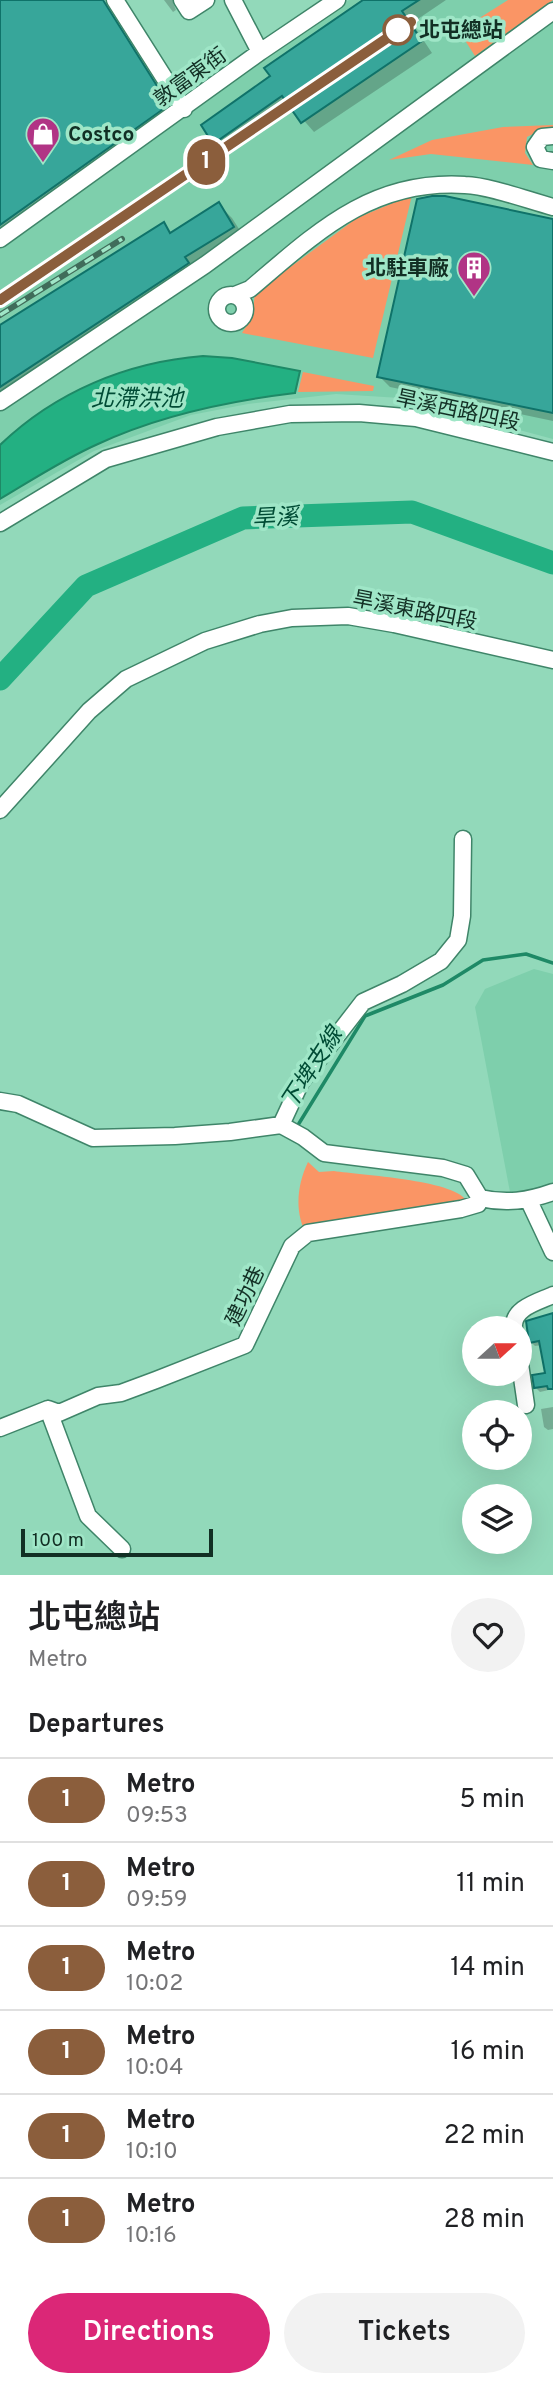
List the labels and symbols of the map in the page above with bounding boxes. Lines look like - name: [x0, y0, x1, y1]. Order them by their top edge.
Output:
- marker: 北屯總站: [383, 15, 413, 45]
- place label: 北屯總站: [419, 18, 503, 45]
- street label: 敦富東街: [149, 43, 233, 114]
- shop icon: Costco: [24, 115, 62, 164]
- place label: Costco: [68, 122, 134, 149]
- line badge: 1: [183, 139, 229, 185]
- building icon: 北駐車廠: [455, 249, 493, 298]
- place label: 北駐車廠: [365, 256, 449, 283]
- street label: 旱溪西路四段: [393, 385, 522, 438]
- water label: 北滯洪池: [91, 386, 185, 415]
- water label: 旱溪: [251, 504, 302, 535]
- street label: 旱溪東路四段: [350, 586, 479, 637]
- water label: 下埤支線: [276, 1020, 352, 1116]
- street label: 建功巷: [221, 1262, 272, 1331]
- north arrow: [462, 1316, 532, 1386]
- scale bar: [21, 1526, 214, 1558]

